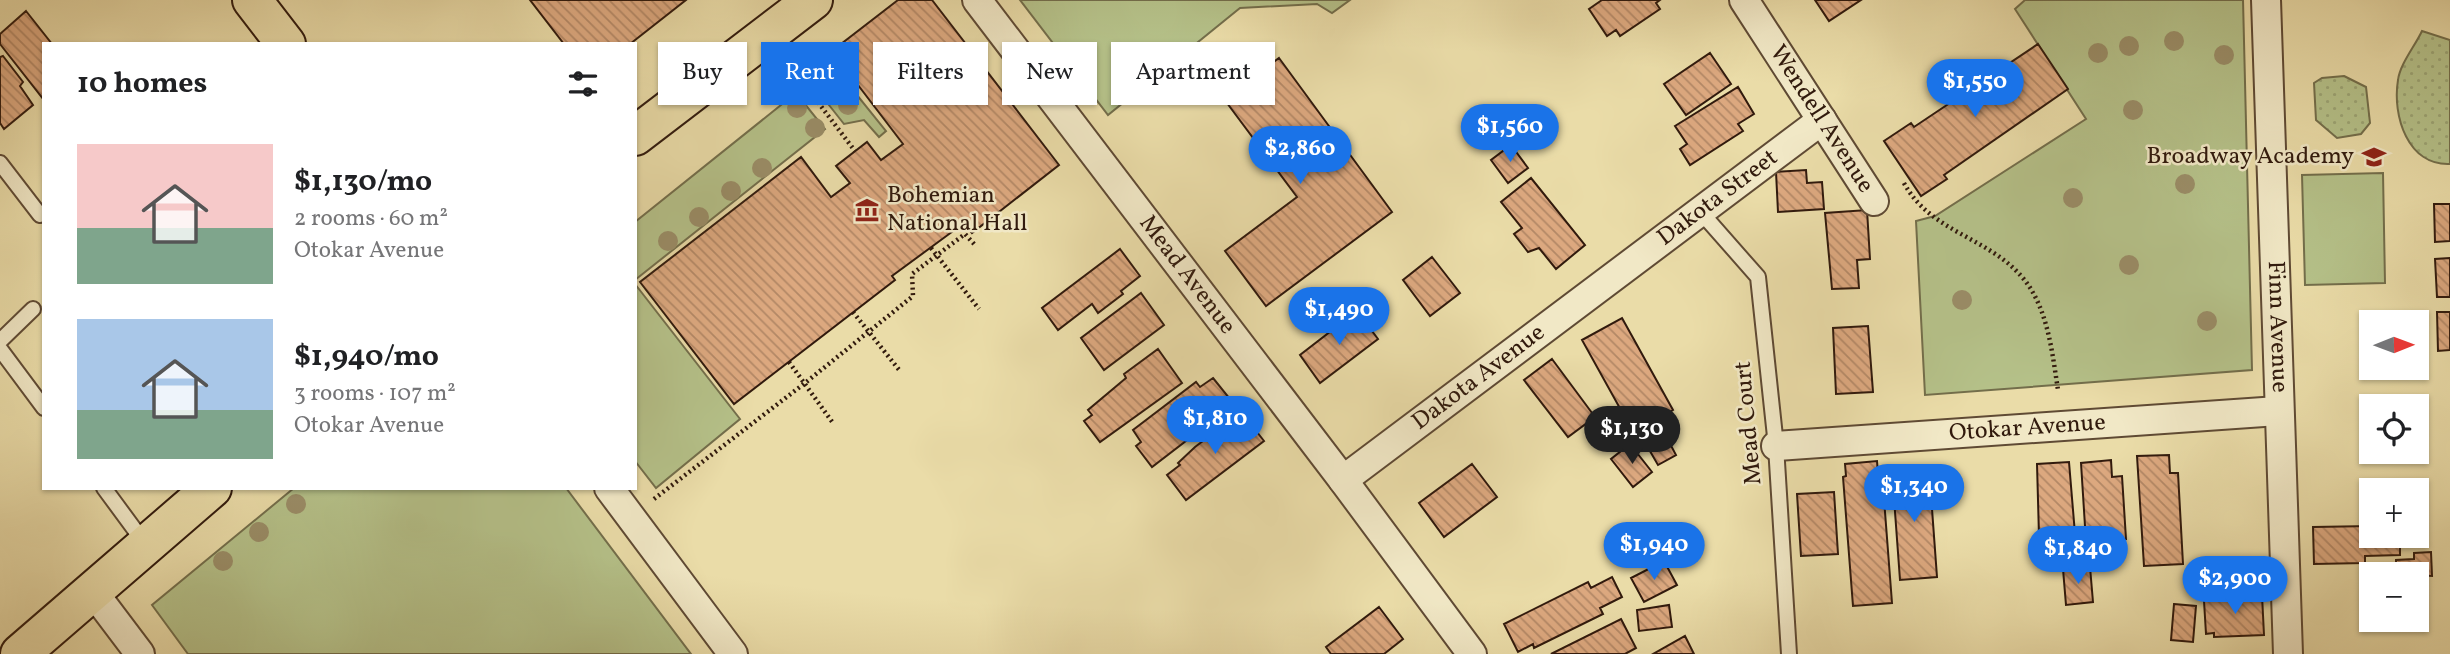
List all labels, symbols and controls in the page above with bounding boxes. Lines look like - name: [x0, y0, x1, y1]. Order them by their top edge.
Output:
- street label: Wendell Avenue: [1761, 38, 1882, 200]
- chip: Buy: [658, 42, 747, 105]
- chip: Rent: [761, 42, 859, 105]
- chip: Filters: [873, 42, 988, 105]
- chip: New: [1002, 42, 1097, 105]
- chip: Apartment: [1111, 42, 1275, 105]
- pin: $1,550: [1918, 60, 2032, 119]
- text: 10 homes: [77, 63, 207, 105]
- icon: filters: [564, 65, 602, 103]
- text: $1,550: [1943, 66, 2007, 98]
- pin: $1,560: [1453, 104, 1567, 164]
- text: $1,560: [1477, 111, 1543, 143]
- pin: $2,860: [1243, 127, 1357, 186]
- text: $2,860: [1265, 133, 1335, 165]
- place label: Broadway Academy: [2147, 140, 2354, 174]
- street label: Dakota Street: [1650, 142, 1785, 255]
- school or university icon: Broadway Academy: [2360, 143, 2388, 171]
- text: $1,130/mo: [294, 161, 432, 203]
- icon: home: [133, 172, 217, 256]
- place label: Bohemian National Hall: [887, 179, 1027, 241]
- museum icon: Bohemian National Hall: [853, 196, 881, 224]
- text: 2 rooms · 60 m²: [294, 203, 448, 235]
- street label: Mead Avenue: [1130, 208, 1243, 342]
- text: Otokar Avenue: [294, 235, 444, 267]
- street label: Finn Avenue: [2258, 260, 2296, 393]
- pin: $1,490: [1282, 288, 1396, 347]
- text: $1,490: [1304, 294, 1374, 326]
- north arrow: [2359, 310, 2429, 380]
- map controls: [2359, 310, 2429, 632]
- street label: Dakota Avenue: [1405, 317, 1553, 439]
- text: $1,940/mo: [294, 336, 439, 378]
- icon: home: [133, 347, 217, 431]
- street label: Mead Court: [1727, 360, 1771, 486]
- text: 3 rooms · 107 m²: [294, 378, 456, 410]
- button: locate: [2359, 394, 2429, 464]
- pin: $1,810: [1158, 396, 1272, 456]
- text: $1,810: [1183, 403, 1247, 435]
- pin: $1,130: [1575, 406, 1689, 466]
- street label: Otokar Avenue: [1948, 406, 2107, 451]
- text: Otokar Avenue: [294, 410, 444, 442]
- text: $1,130: [1600, 413, 1664, 445]
- pin: $1,340: [1857, 464, 1971, 524]
- text: $1,340: [1880, 471, 1948, 503]
- button: +: [2359, 478, 2429, 548]
- pin: $1,940: [1597, 522, 1711, 582]
- pin: $1,840: [2021, 526, 2135, 586]
- text: $1,940: [1620, 529, 1688, 561]
- text: $1,840: [2044, 533, 2112, 565]
- pin: $2,900: [2178, 556, 2292, 616]
- button: −: [2359, 562, 2429, 632]
- text: $2,900: [2199, 563, 2271, 595]

